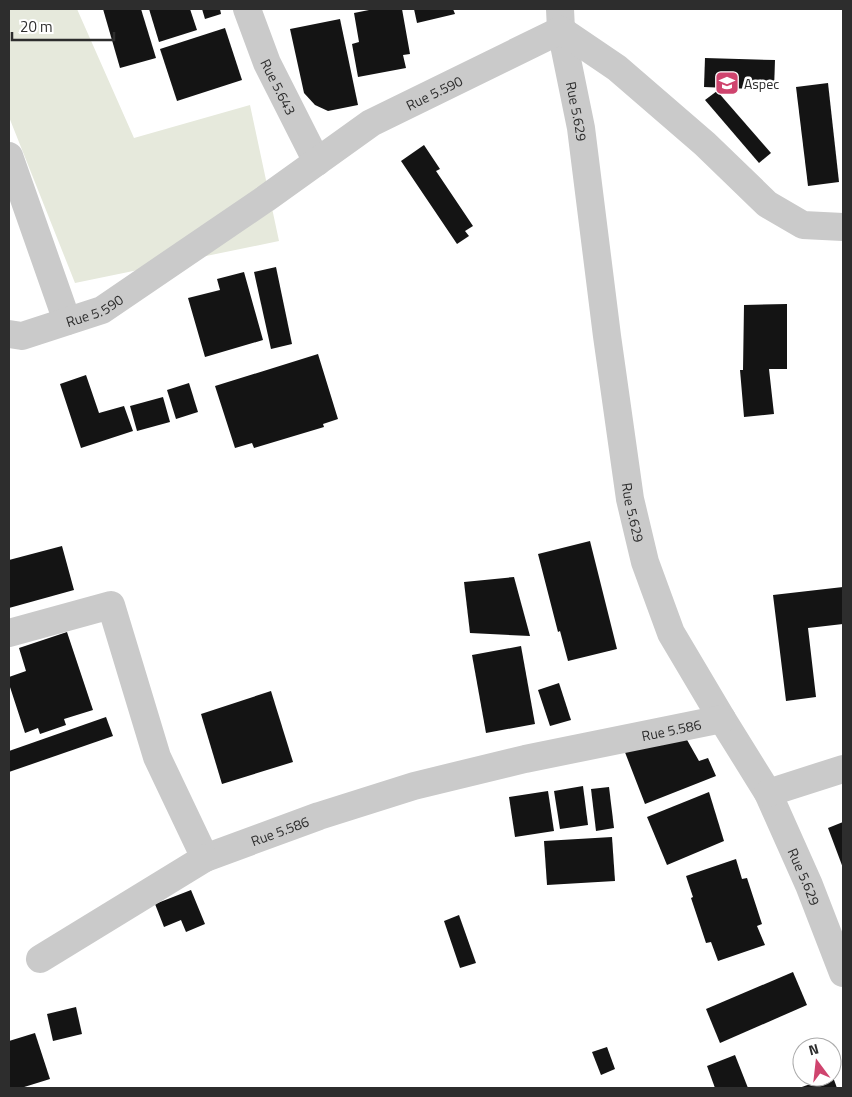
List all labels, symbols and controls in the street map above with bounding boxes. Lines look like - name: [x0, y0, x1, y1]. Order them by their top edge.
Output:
- scale bar: [12, 10, 115, 42]
- text: 20 m: [20, 15, 53, 38]
- street label: Rue 5.643: [256, 55, 302, 118]
- street label: Rue 5.590: [402, 69, 466, 115]
- school or university icon: Aspec: [714, 70, 740, 96]
- place label: Aspec: [744, 73, 779, 94]
- street label: Rue 5.629: [561, 80, 593, 143]
- street label: Rue 5.590: [63, 288, 127, 332]
- street label: Rue 5.629: [617, 481, 650, 544]
- street label: Rue 5.586: [639, 713, 703, 746]
- street label: Rue 5.586: [248, 810, 312, 851]
- street label: Rue 5.629: [783, 844, 826, 908]
- north arrow: [792, 1037, 842, 1087]
- text: N: [806, 1038, 821, 1060]

